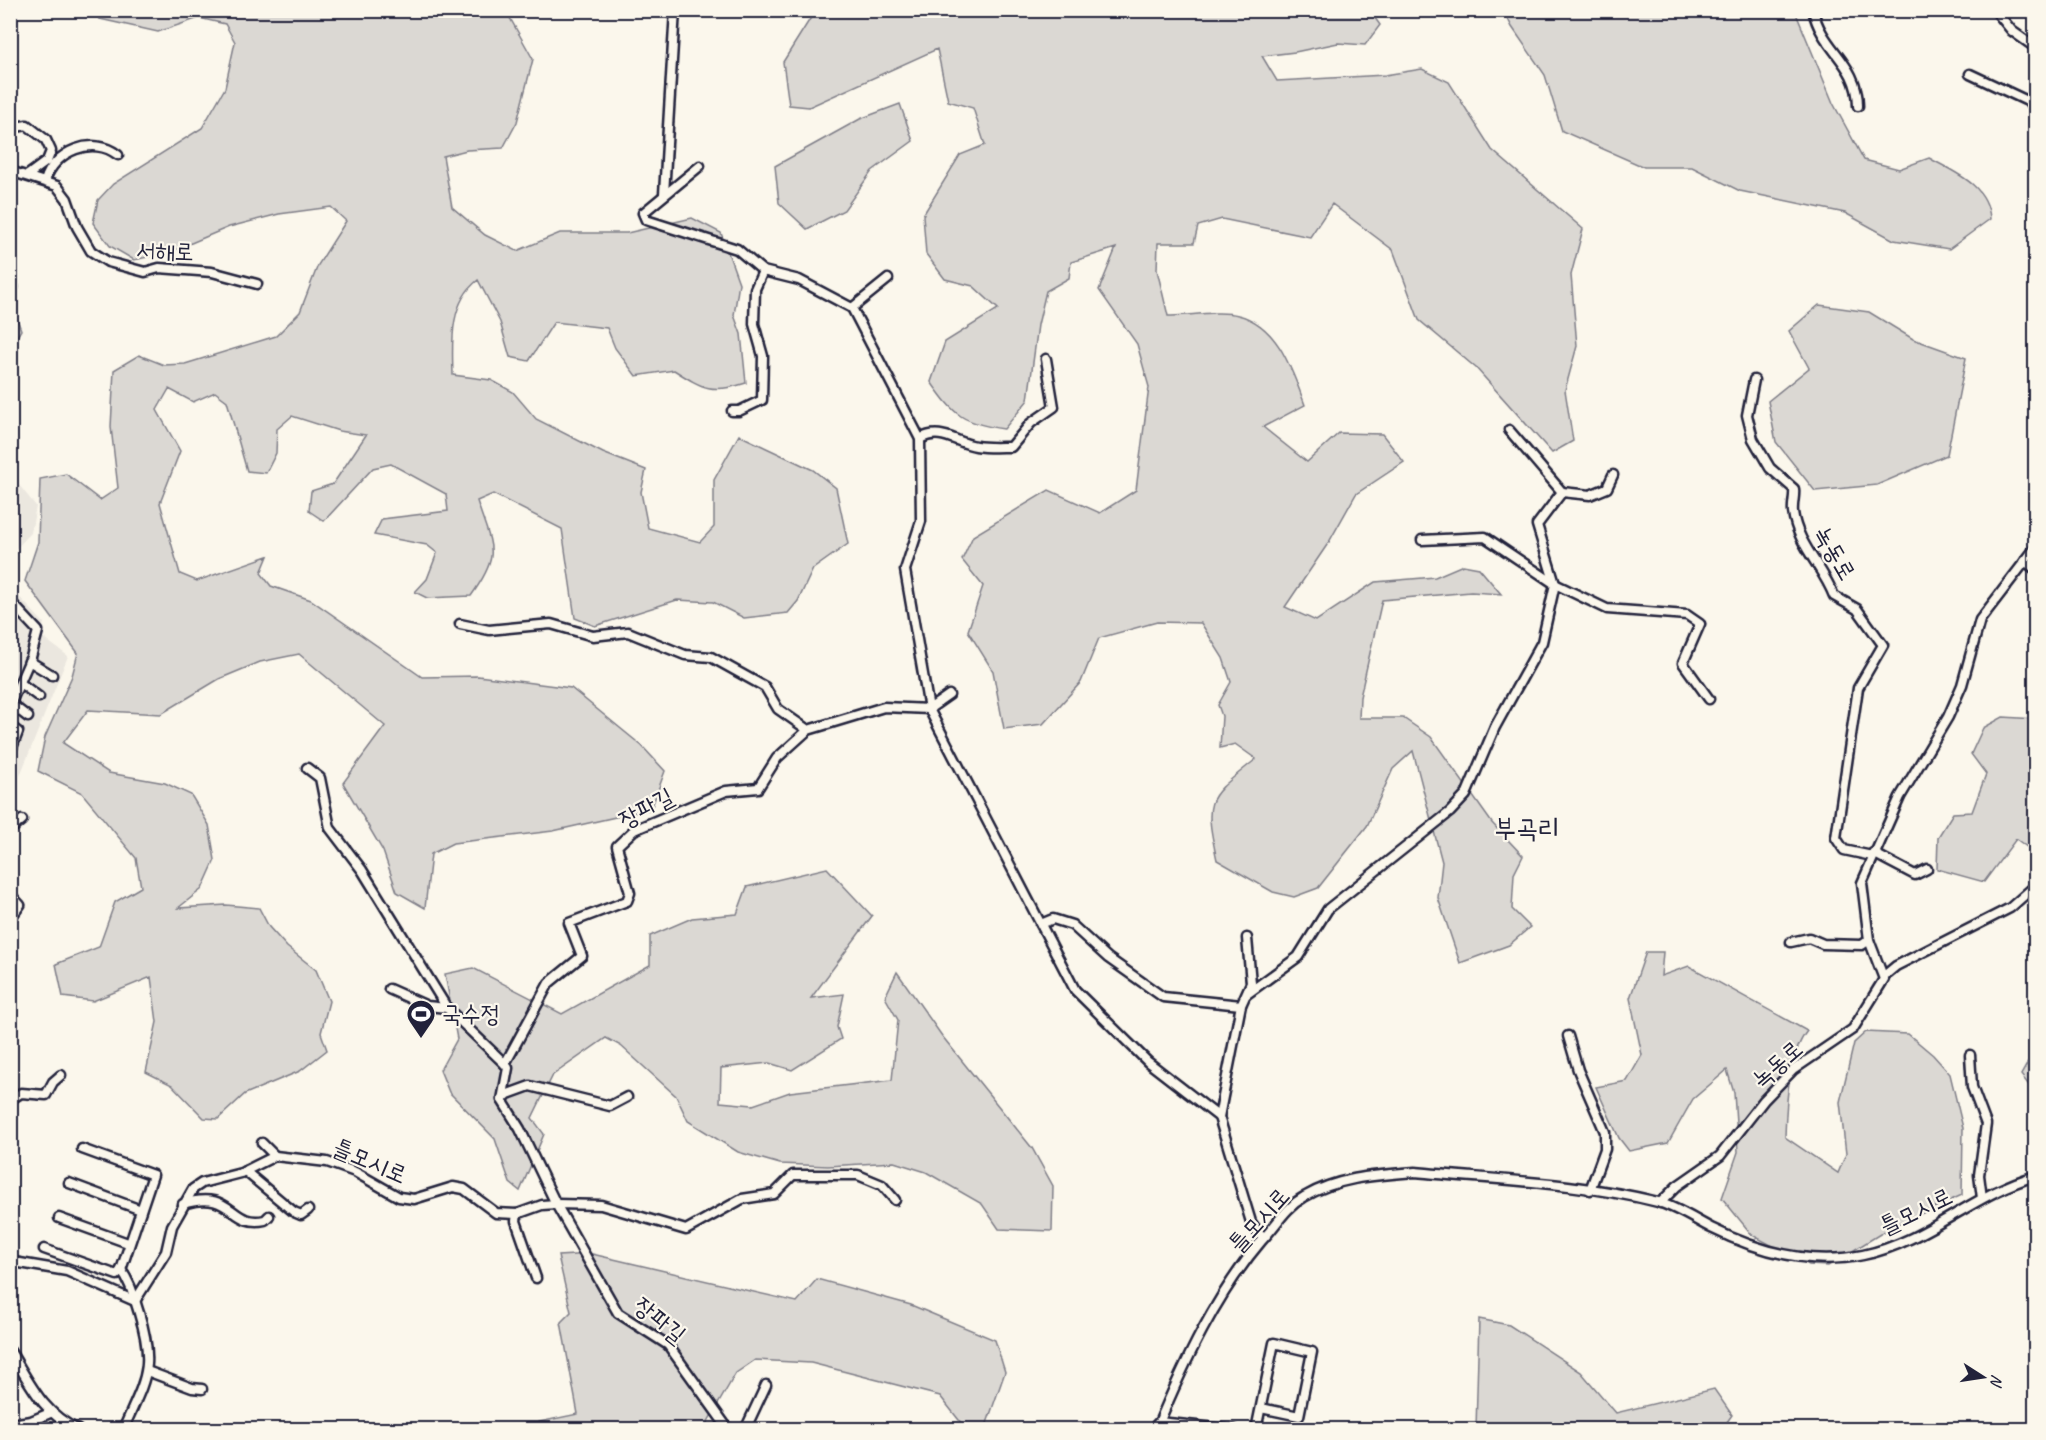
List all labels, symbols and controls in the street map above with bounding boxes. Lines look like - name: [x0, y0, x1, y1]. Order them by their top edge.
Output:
- street label: 서해로: [136, 235, 194, 267]
- street label: 녹동로: [1808, 520, 1862, 586]
- street label: 장파길: [613, 781, 679, 835]
- district label: 부곡리: [1494, 811, 1560, 845]
- sports icon: 국수정: [405, 998, 437, 1040]
- place label: 국수정: [442, 999, 500, 1029]
- street label: 녹동로: [1745, 1034, 1809, 1094]
- street label: 틀모시로: [329, 1132, 411, 1190]
- street label: 틀모시로: [1222, 1181, 1296, 1259]
- street label: 틀모시로: [1875, 1181, 1957, 1241]
- street label: 장파길: [628, 1290, 692, 1350]
- north arrow: [1953, 1347, 2013, 1407]
- text: N: [1985, 1373, 2008, 1390]

